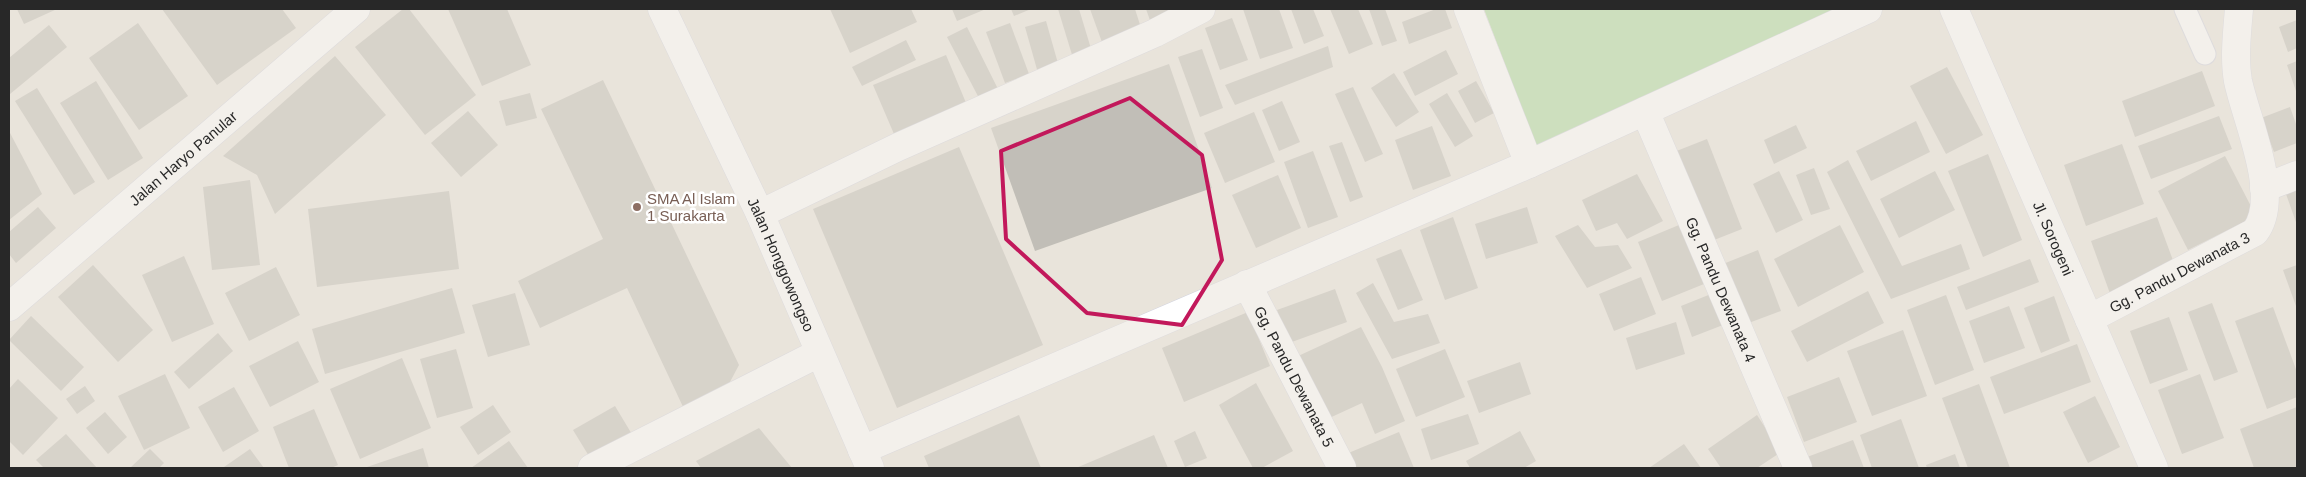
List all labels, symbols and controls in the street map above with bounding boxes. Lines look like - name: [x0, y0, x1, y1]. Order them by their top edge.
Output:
- street label: Jalan Haryo Panular: [126, 107, 240, 209]
- place label: SMA Al Islam 1 Surakarta: [647, 190, 735, 224]
- street label: Jalan Honggowongso: [745, 195, 818, 334]
- street label: Jl. Sorogeni: [2030, 198, 2077, 278]
- marker: SMA Al Islam 1 Surakarta: [631, 201, 643, 213]
- street label: Gg. Pandu Dewanata 4: [1683, 214, 1760, 364]
- street label: Gg. Pandu Dewanata 3: [2106, 228, 2252, 315]
- street label: Gg. Pandu Dewanata 5: [1251, 303, 1338, 450]

